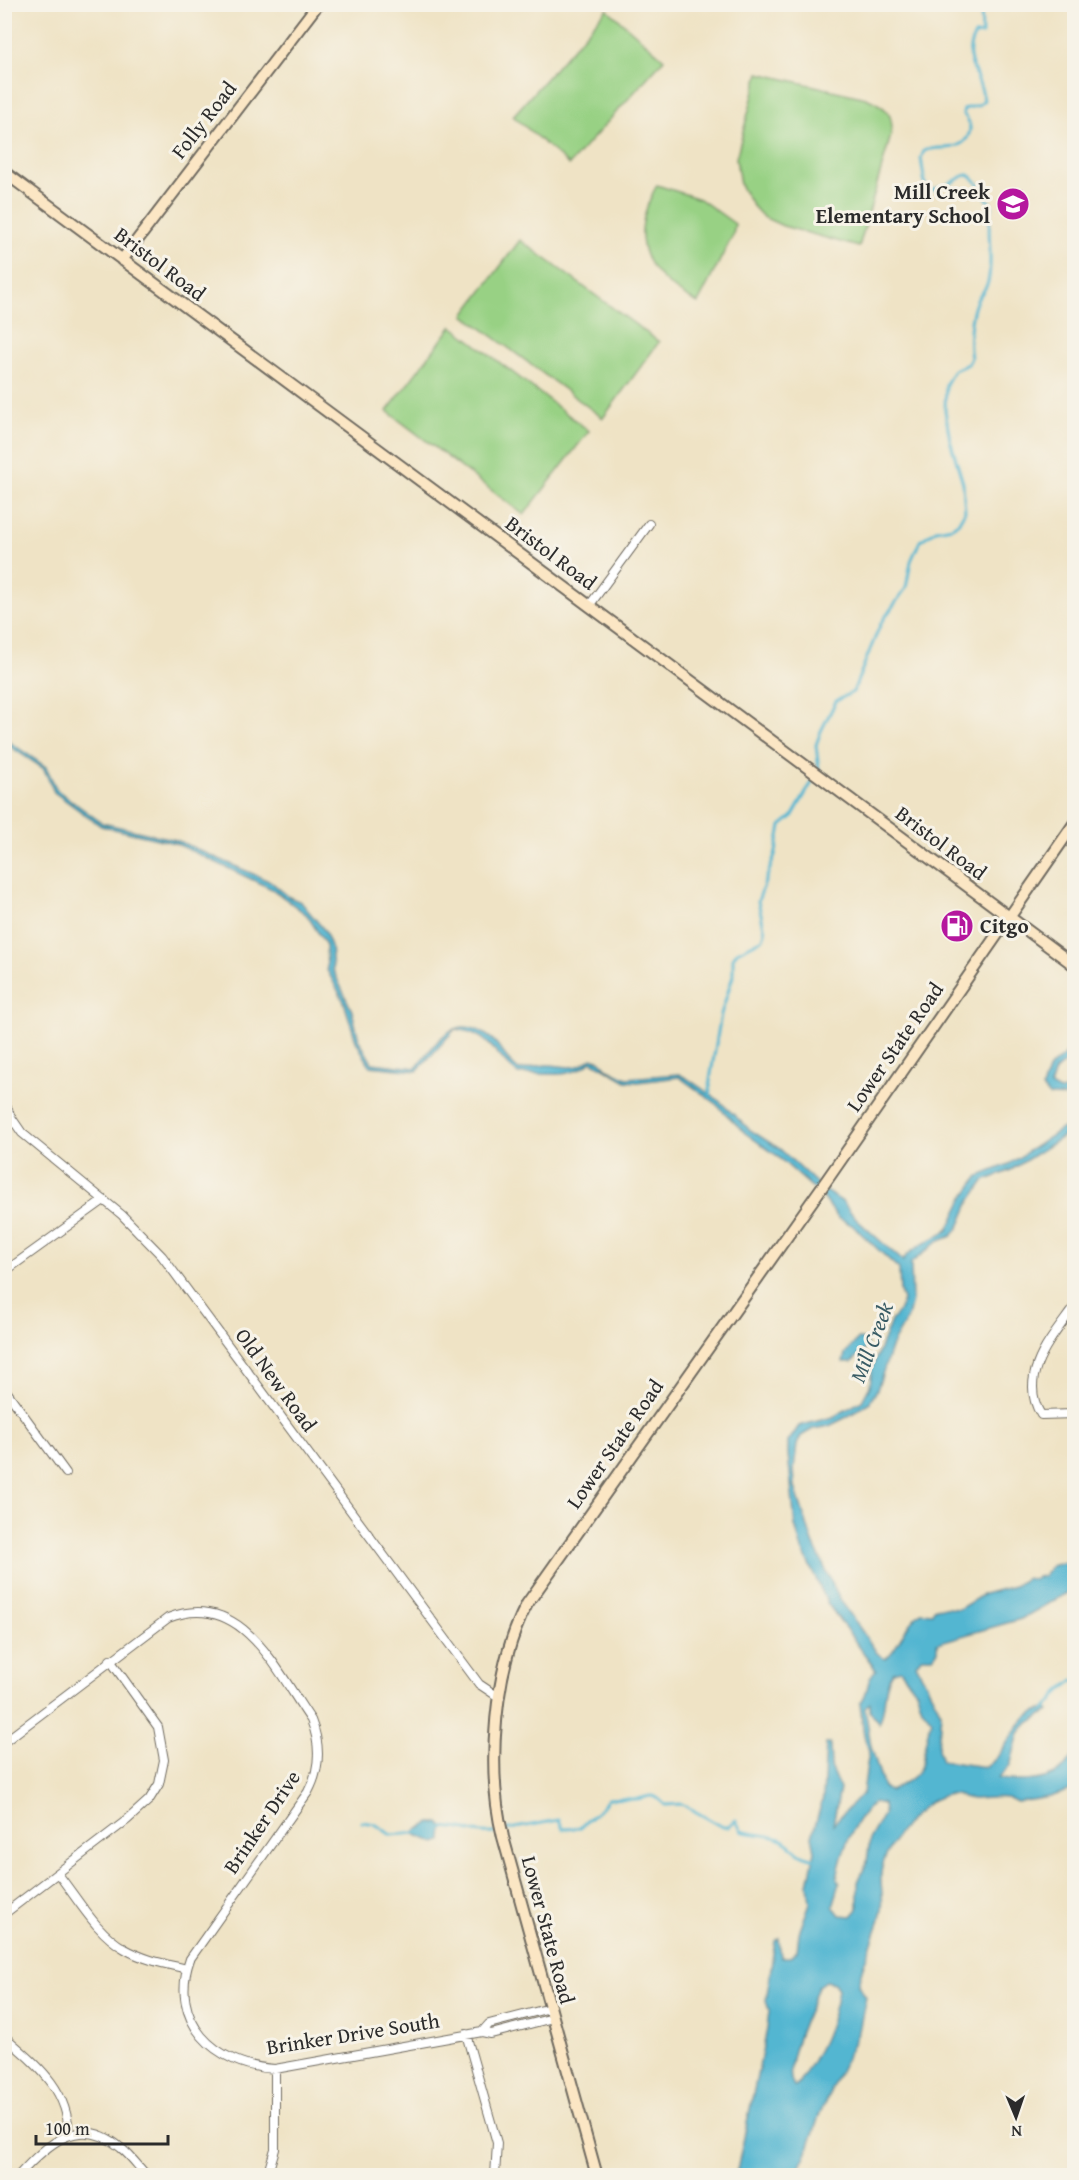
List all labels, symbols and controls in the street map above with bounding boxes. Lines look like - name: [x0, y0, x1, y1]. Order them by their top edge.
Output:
- street label: Folly Road: [163, 74, 244, 165]
- place label: Mill Creek Elementary School: [816, 176, 991, 231]
- school or university icon: Mill Creek Elementary School: [995, 186, 1031, 222]
- street label: Bristol Road: [108, 219, 213, 309]
- street label: Bristol Road: [499, 508, 604, 598]
- street label: Bristol Road: [889, 798, 994, 888]
- fuel station icon: Citgo: [939, 908, 975, 944]
- place label: Citgo: [980, 910, 1029, 941]
- street label: Lower State Road: [838, 975, 951, 1118]
- water label: Mill Creek: [841, 1296, 901, 1387]
- street label: Old New Road: [228, 1321, 325, 1439]
- street label: Lower State Road: [558, 1372, 671, 1515]
- street label: Brinker Drive: [216, 1764, 308, 1880]
- street label: Lower State Road: [514, 1853, 583, 2008]
- street label: Brinker Drive South: [264, 2004, 442, 2062]
- north arrow: [986, 2087, 1046, 2147]
- scale bar: [36, 2108, 168, 2146]
- text: 100 m: [45, 2115, 90, 2142]
- text: N: [1010, 2120, 1022, 2144]

